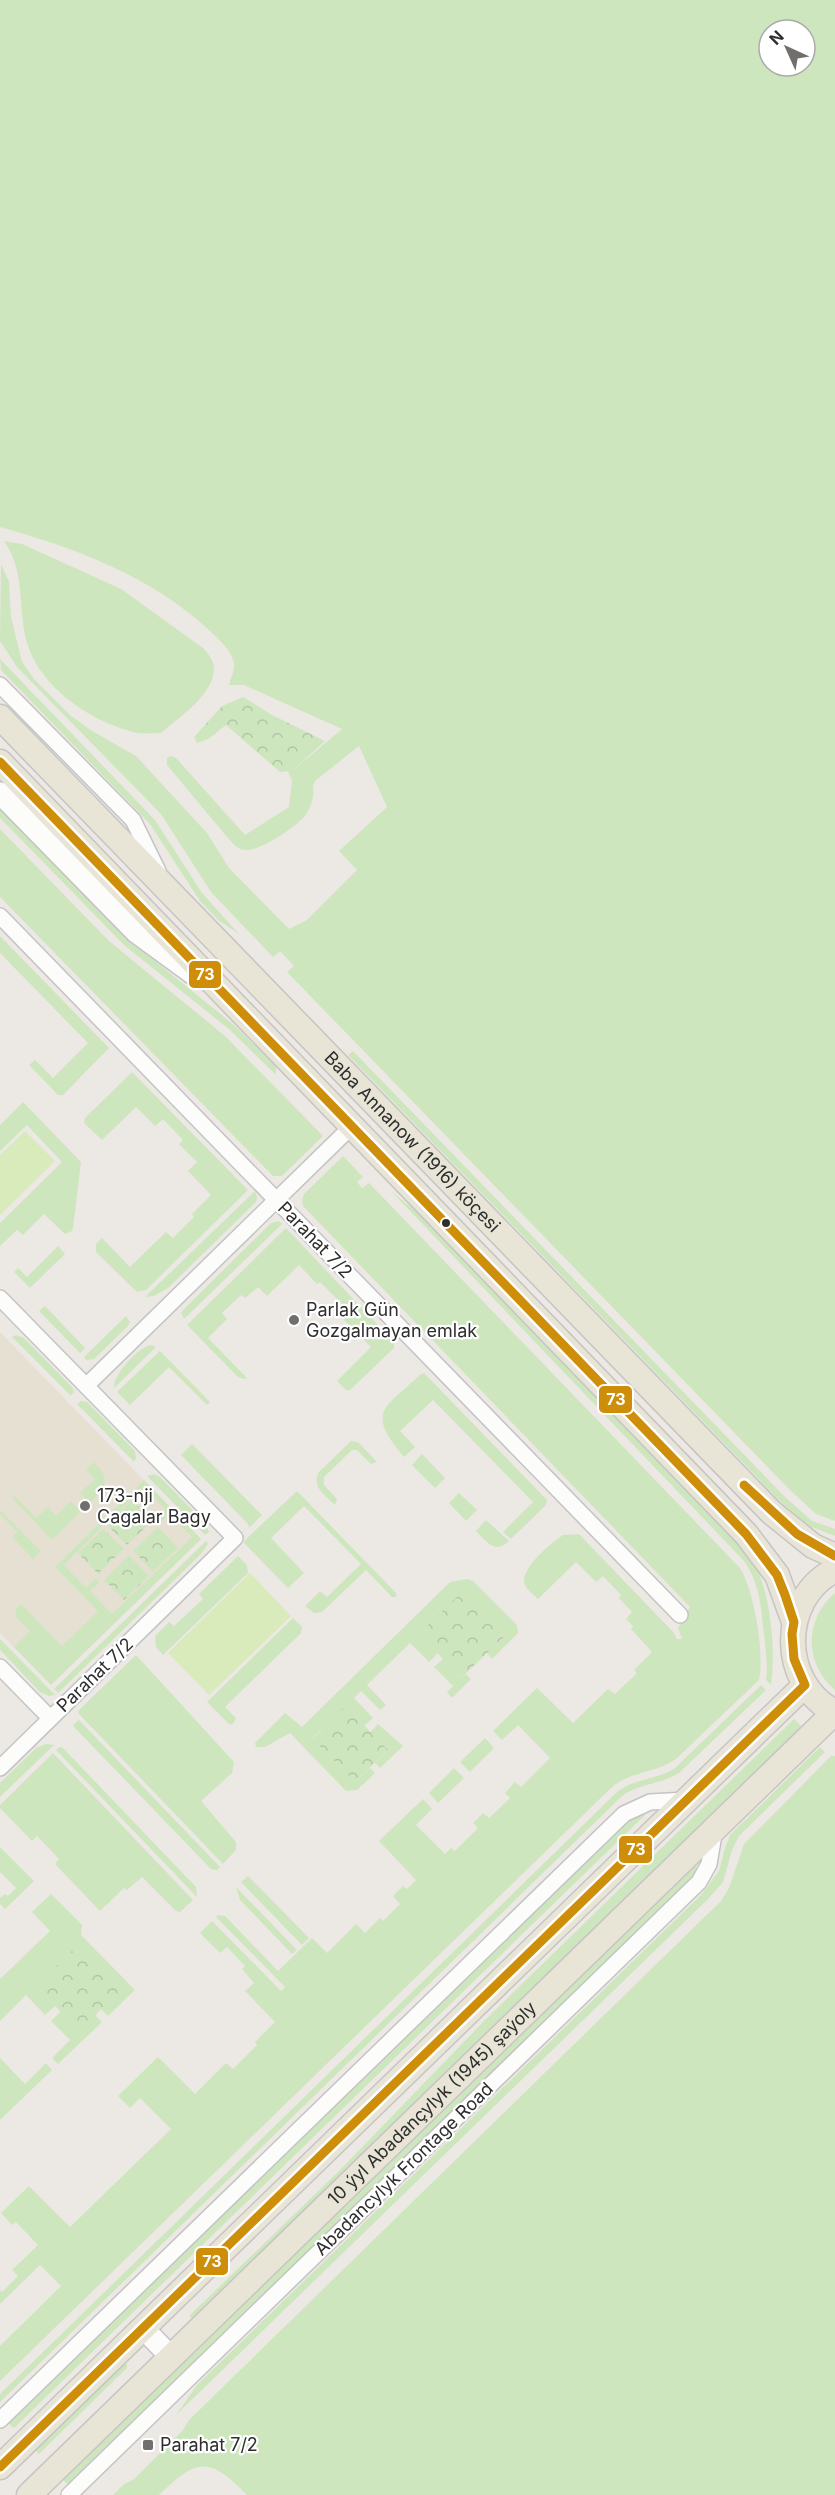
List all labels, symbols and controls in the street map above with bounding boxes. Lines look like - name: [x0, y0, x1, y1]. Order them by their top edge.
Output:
- north arrow: [757, 18, 817, 78]
- text: N: [765, 26, 788, 49]
- line badge: 73: [188, 960, 222, 989]
- text: 73: [195, 964, 215, 984]
- street label: Baba Annanow (1916) köçesi: [320, 1047, 505, 1236]
- street label: Parahat 7/2: [274, 1197, 357, 1282]
- unlabelled marker: [440, 1217, 452, 1229]
- place label: Parlak Gün Gozgalmayan emlak: [306, 1299, 477, 1341]
- marker: Parlak Gün Gozgalmayan emlak: [287, 1313, 301, 1327]
- line badge: 73: [598, 1385, 633, 1414]
- text: 73: [606, 1389, 626, 1409]
- place label: 173-nji Cagalar Bagy: [97, 1485, 211, 1527]
- marker: 173-nji Cagalar Bagy: [78, 1499, 92, 1513]
- street label: Parahat 7/2: [52, 1633, 137, 1716]
- line badge: 73: [618, 1835, 653, 1864]
- text: 73: [626, 1839, 646, 1859]
- street label: 10 ýyl Abadançylyk (1945) şaýoly: [323, 1997, 540, 2209]
- street label: Abadancylyk Frontage Road: [310, 2078, 497, 2259]
- line badge: 73: [195, 2247, 229, 2276]
- text: 73: [202, 2251, 222, 2271]
- place label: Parahat 7/2: [160, 2434, 258, 2455]
- marker: Parahat 7/2: [141, 2438, 155, 2452]

